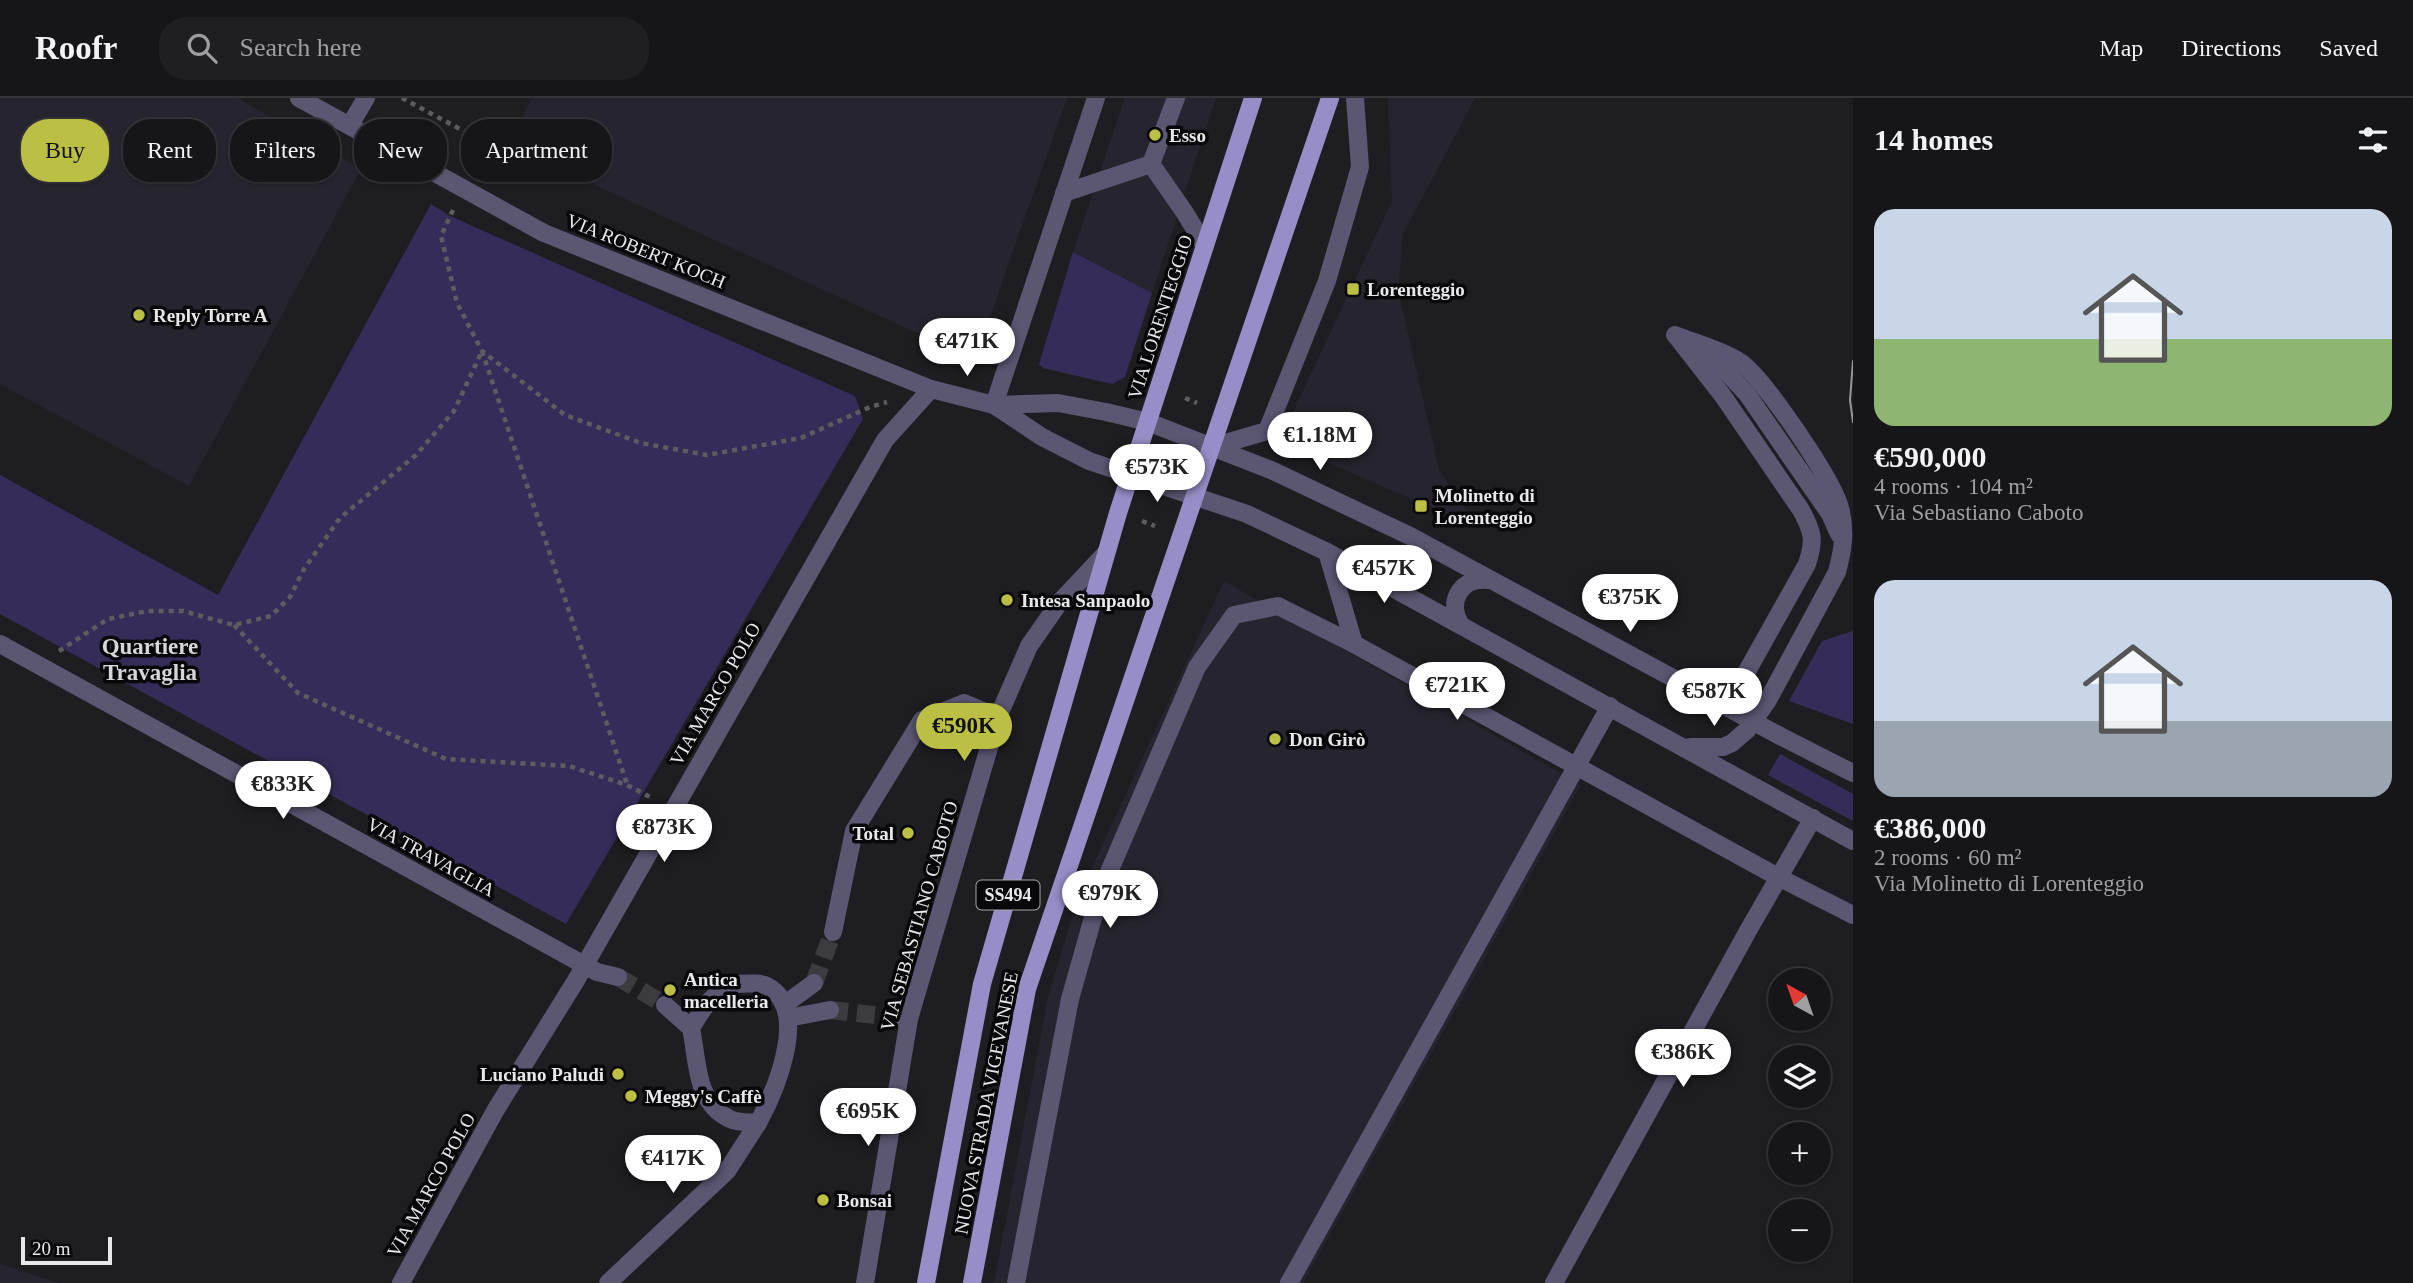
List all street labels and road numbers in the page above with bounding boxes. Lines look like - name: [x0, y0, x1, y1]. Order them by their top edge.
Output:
- street label: VIA ROBERT KOCH: [563, 210, 729, 293]
- street label: VIA LORENTEGGIO: [1124, 232, 1196, 402]
- street label: VIA MARCO POLO: [666, 619, 764, 769]
- street label: VIA SEBASTIANO CABOTO: [876, 799, 962, 1033]
- street label: VIA TRAVAGLIA: [363, 813, 499, 901]
- road number: SS494: [976, 880, 1040, 910]
- street label: NUOVA STRADA VIGEVANESE: [950, 970, 1022, 1236]
- street label: VIA MARCO POLO: [383, 1109, 479, 1261]

